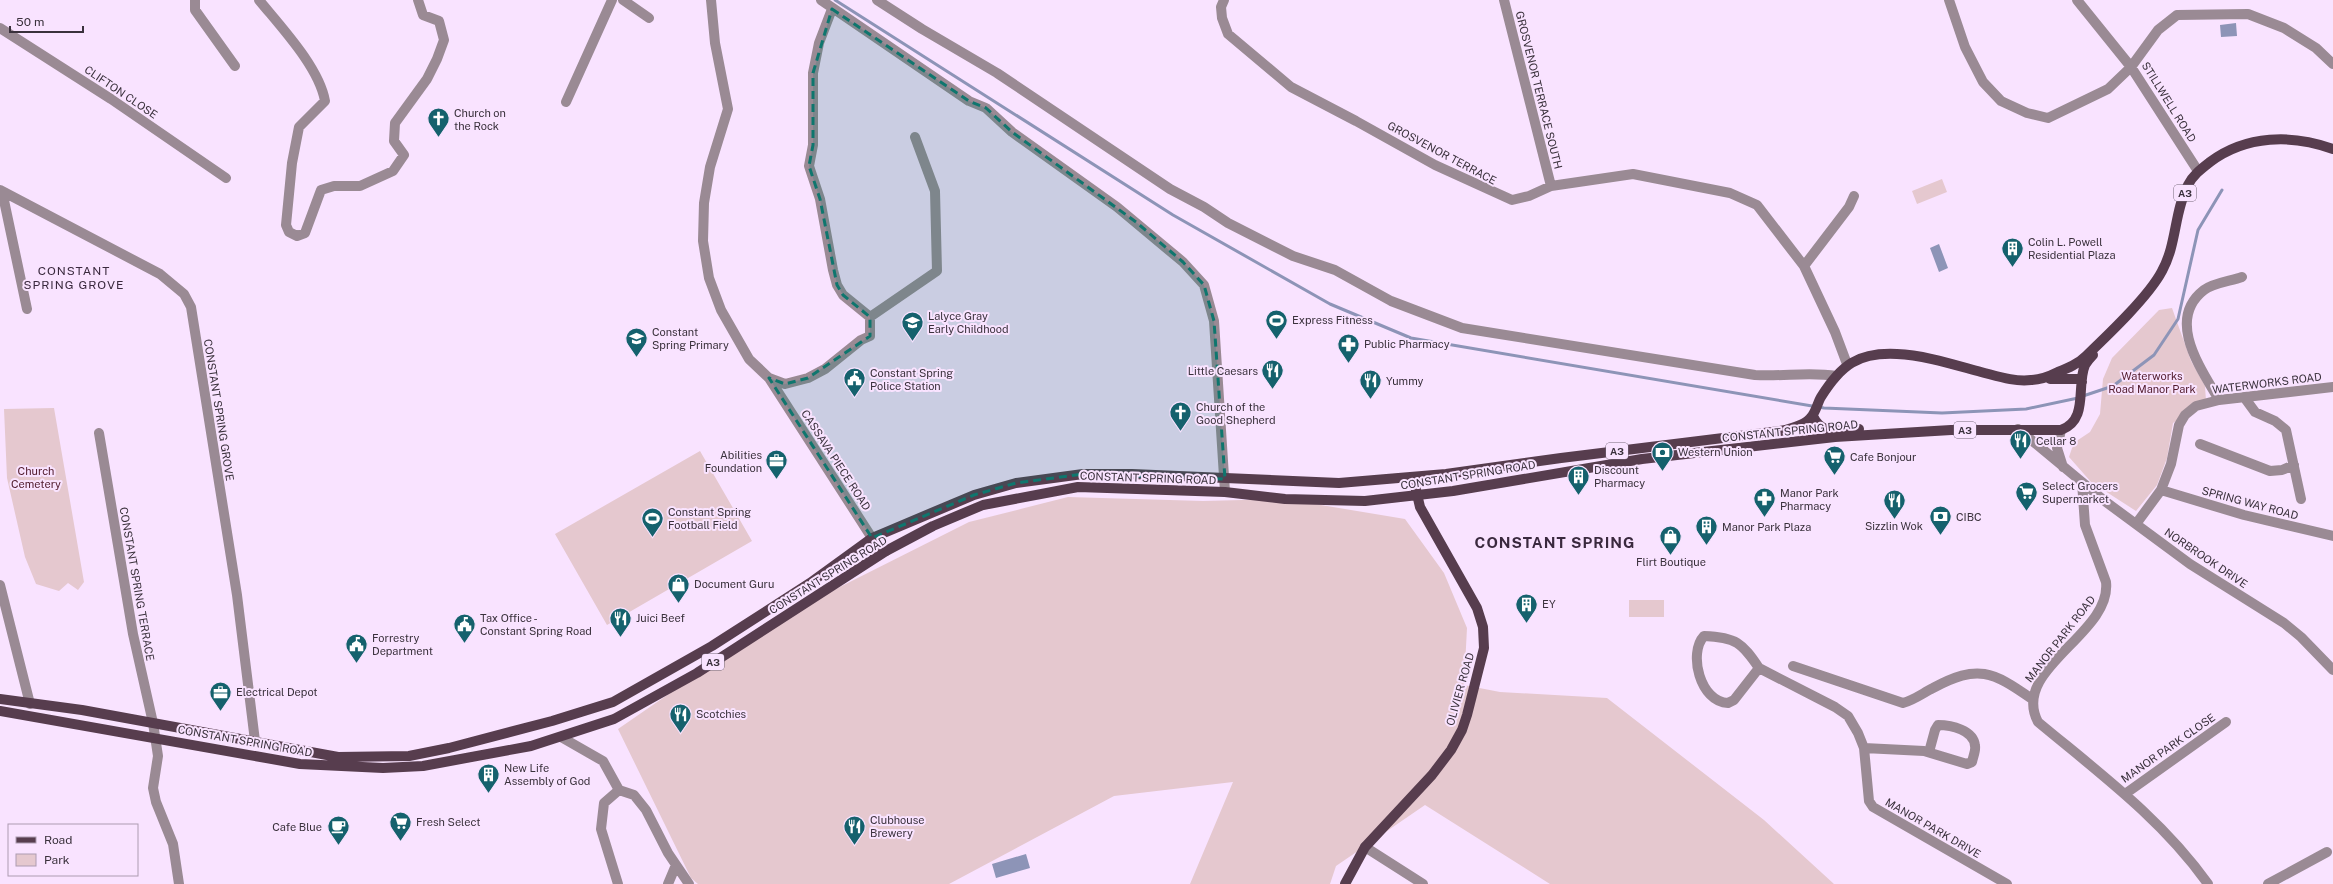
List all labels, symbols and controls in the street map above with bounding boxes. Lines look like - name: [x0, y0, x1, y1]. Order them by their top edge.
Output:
- scale bar: [10, 8, 83, 34]
- street label: GROSVENOR TERRACE SOUTH: [1514, 10, 1564, 170]
- text: 50 m: [16, 15, 44, 29]
- street label: STILLWELL ROAD: [2140, 60, 2199, 145]
- street label: CLIFTON CLOSE: [82, 63, 160, 121]
- church icon: Church on the Rock: [426, 106, 452, 139]
- place label: Church on the Rock: [454, 107, 506, 132]
- street label: GROSVENOR TERRACE: [1386, 119, 1499, 187]
- road number: A3: [2174, 185, 2196, 201]
- building icon: Colin L. Powell Residential Plaza: [1999, 235, 2025, 268]
- place label: Colin L. Powell Residential Plaza: [2028, 236, 2116, 261]
- district label: CONSTANT SPRING GROVE: [24, 264, 124, 292]
- sports icon: Express Fitness: [1263, 307, 1289, 340]
- school or university icon: Lalyce Gray Early Childhood: [900, 309, 926, 342]
- place label: Lalyce Gray Early Childhood: [928, 310, 1009, 335]
- place label: Express Fitness: [1292, 314, 1373, 326]
- school or university icon: Constant Spring Primary: [624, 325, 650, 358]
- place label: Constant Spring Primary: [652, 326, 729, 351]
- pharmacy icon: Public Pharmacy: [1335, 331, 1361, 364]
- street label: CONSTANT SPRING GROVE: [202, 338, 236, 482]
- place label: Public Pharmacy: [1364, 338, 1450, 350]
- restaurant icon: Little Caesars: [1260, 358, 1286, 391]
- place label: Little Caesars: [1188, 365, 1258, 377]
- public building icon: Constant Spring Police Station: [841, 366, 867, 399]
- place label: Constant Spring Police Station: [870, 367, 953, 392]
- restaurant icon: Yummy: [1357, 368, 1383, 401]
- park label: Waterworks Road Manor Park: [2108, 370, 2196, 395]
- street label: WATERWORKS ROAD: [2212, 370, 2323, 396]
- place label: Yummy: [1386, 375, 1423, 387]
- church icon: Church of the Good Shepherd: [1167, 400, 1193, 433]
- place label: Church of the Good Shepherd: [1196, 401, 1276, 426]
- street label: CASSAVA PIECE ROAD: [799, 408, 873, 513]
- street label: CONSTANT SPRING ROAD: [1722, 418, 1859, 444]
- road number: A3: [1954, 422, 1976, 438]
- restaurant icon: Cellar 8: [2007, 428, 2033, 461]
- place label: Cellar 8: [2036, 435, 2076, 447]
- bank icon: Western Union: [1650, 439, 1676, 472]
- road number: A3: [1606, 443, 1628, 459]
- supermarket icon: Cafe Bonjour: [1822, 444, 1848, 477]
- place label: Western Union: [1678, 446, 1753, 458]
- office icon: Abilities Foundation: [764, 448, 790, 481]
- place label: Abilities Foundation: [705, 449, 762, 474]
- place label: Cafe Bonjour: [1850, 451, 1916, 463]
- street label: CONSTANT SPRING ROAD: [1400, 458, 1537, 492]
- building icon: Discount Pharmacy: [1566, 463, 1592, 496]
- place label: Discount Pharmacy: [1594, 464, 1645, 489]
- park label: Church Cemetery: [11, 465, 61, 490]
- street label: CONSTANT SPRING ROAD: [1080, 470, 1217, 486]
- supermarket icon: Select Grocers Supermarket: [2014, 479, 2040, 512]
- place label: Select Grocers Supermarket: [2042, 480, 2118, 505]
- street label: SPRING WAY ROAD: [2200, 484, 2300, 522]
- pharmacy icon: Manor Park Pharmacy: [1751, 486, 1777, 519]
- place label: Manor Park Pharmacy: [1780, 487, 1839, 512]
- restaurant icon: Sizzlin Wok: [1881, 487, 1907, 520]
- bank icon: CIBC: [1928, 504, 1954, 537]
- sports icon: Constant Spring Football Field: [640, 505, 666, 538]
- street label: CONSTANT SPRING TERRACE: [118, 506, 156, 662]
- place label: Constant Spring Football Field: [668, 506, 751, 531]
- place label: CIBC: [1956, 511, 1982, 523]
- building icon: Manor Park Plaza: [1694, 514, 1720, 547]
- place label: Sizzlin Wok: [1865, 520, 1923, 532]
- place label: Manor Park Plaza: [1722, 521, 1811, 533]
- shop icon: Flirt Boutique: [1658, 523, 1684, 556]
- street label: NORBROOK DRIVE: [2162, 526, 2250, 590]
- street label: CONSTANT SPRING ROAD: [767, 534, 889, 616]
- district label: CONSTANT SPRING: [1475, 534, 1635, 551]
- place label: Flirt Boutique: [1636, 556, 1706, 568]
- shop icon: Document Guru: [666, 571, 692, 604]
- place label: Document Guru: [694, 578, 774, 590]
- building icon: EY: [1513, 591, 1539, 624]
- street label: MANOR PARK ROAD: [2023, 593, 2098, 685]
- place label: EY: [1542, 598, 1556, 610]
- restaurant icon: Juici Beef: [607, 605, 633, 638]
- public building icon: Tax Office - Constant Spring Road: [452, 611, 478, 644]
- place label: Tax Office - Constant Spring Road: [480, 612, 592, 637]
- place label: Juici Beef: [636, 612, 685, 624]
- public building icon: Forrestry Department: [344, 631, 370, 664]
- place label: Forrestry Department: [372, 632, 433, 657]
- street label: OLIVIER ROAD: [1444, 651, 1476, 727]
- road number: A3: [702, 654, 724, 670]
- office icon: Electrical Depot: [208, 679, 234, 712]
- place label: Electrical Depot: [236, 686, 318, 698]
- restaurant icon: Scotchies: [667, 701, 693, 734]
- place label: Scotchies: [696, 708, 747, 720]
- street label: MANOR PARK CLOSE: [2119, 711, 2217, 785]
- street label: CONSTANT SPRING ROAD: [177, 723, 314, 759]
- building icon: New Life Assembly of God: [476, 761, 502, 794]
- place label: New Life Assembly of God: [504, 762, 590, 787]
- street label: MANOR PARK DRIVE: [1883, 796, 1983, 860]
- supermarket icon: Fresh Select: [388, 809, 414, 842]
- restaurant icon: Clubhouse Brewery: [842, 813, 868, 846]
- cafe icon: Cafe Blue: [325, 814, 351, 847]
- place label: Clubhouse Brewery: [870, 814, 924, 839]
- place label: Fresh Select: [416, 816, 480, 828]
- place label: Cafe Blue: [272, 821, 322, 833]
- legend: [8, 824, 138, 876]
- text: Road: [44, 833, 72, 847]
- text: Park: [44, 853, 70, 867]

